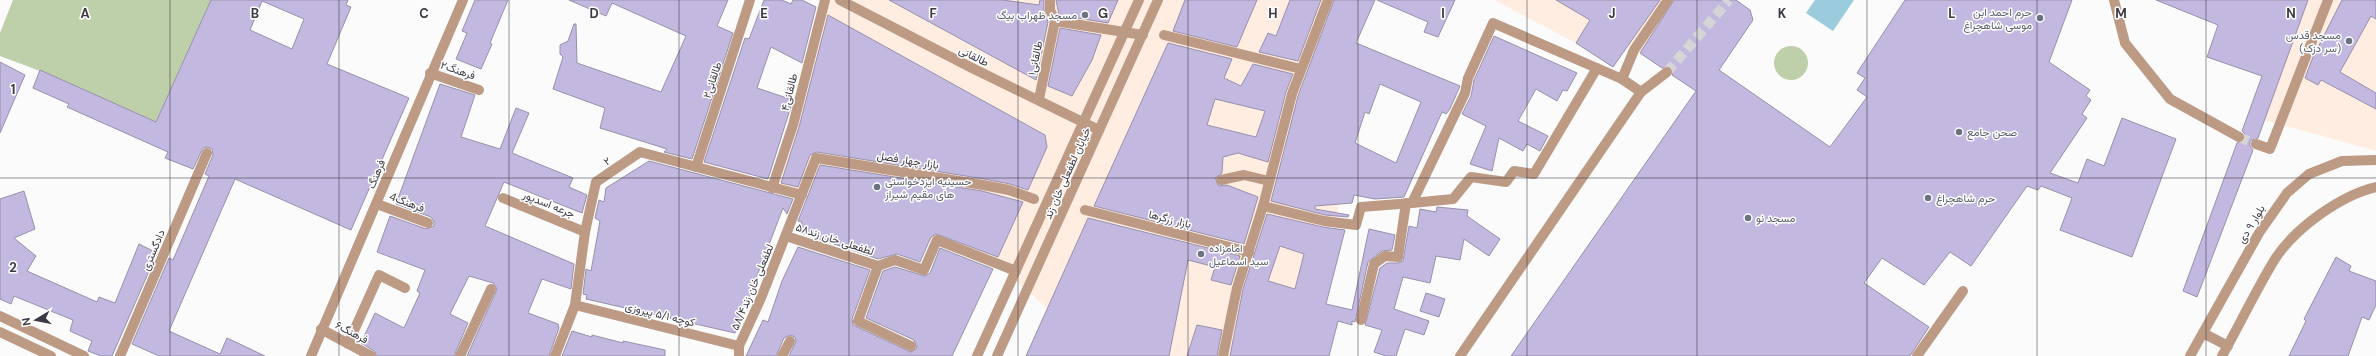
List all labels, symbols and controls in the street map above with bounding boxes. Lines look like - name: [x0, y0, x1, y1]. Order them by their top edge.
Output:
- text: A: [80, 5, 90, 22]
- text: B: [251, 5, 259, 22]
- text: C: [419, 5, 429, 22]
- text: D: [589, 5, 599, 22]
- text: E: [760, 5, 768, 22]
- text: F: [929, 5, 937, 22]
- text: G: [1098, 5, 1108, 22]
- text: H: [1268, 5, 1278, 22]
- text: I: [1441, 5, 1445, 22]
- text: J: [1608, 5, 1616, 22]
- text: K: [1778, 5, 1787, 22]
- text: L: [1948, 5, 1956, 22]
- place label: حرم احمد ابن موسی شاهچراغ: [1963, 5, 2032, 33]
- text: M: [2115, 5, 2127, 22]
- text: N: [2286, 5, 2296, 22]
- place label: مسجد ظهراب بیگ: [997, 8, 1077, 22]
- marker: مسجد ظهراب بیگ: [1080, 10, 1090, 20]
- marker: حرم احمد ابن موسی شاهچراغ: [2035, 13, 2045, 23]
- place label: مسجد قدس (سر دزک): [2286, 28, 2341, 55]
- marker: مسجد قدس (سر دزک): [2344, 36, 2354, 46]
- street label: طالقانی۱: [1025, 39, 1045, 77]
- street label: طالقانی: [957, 43, 991, 69]
- street label: فرهنگ۲: [439, 58, 477, 82]
- street label: طالقانی۲: [700, 60, 724, 100]
- street label: طالقانی۴: [778, 72, 800, 112]
- text: 1: [11, 81, 15, 98]
- street label: خیابان لطفعلی خان زند: [1040, 125, 1094, 221]
- place label: صحن جامع: [1967, 125, 2017, 140]
- marker: صحن جامع: [1954, 127, 1964, 137]
- street label: بازار چهار فصل: [876, 148, 940, 173]
- street label: ۲: [601, 153, 613, 168]
- street label: فرهنگ: [364, 157, 388, 191]
- place label: حسینیه ایزدخواستی های مقیم شیراز: [884, 174, 972, 202]
- marker: حسینیه ایزدخواستی های مقیم شیراز: [872, 182, 882, 192]
- street label: جرعه اسدپور: [520, 187, 577, 222]
- street label: فرهنگ4: [387, 189, 427, 215]
- place label: حرم شاهچراغ: [1936, 191, 1995, 206]
- marker: حرم شاهچراغ: [1923, 193, 1933, 203]
- street label: بلوار ۹ دی: [2234, 202, 2268, 246]
- street label: بازار زرگرها: [1147, 207, 1193, 231]
- place label: مسجد نو: [1756, 211, 1796, 225]
- marker: مسجد نو: [1743, 213, 1753, 223]
- street label: لطفعلی خان زند۵۸: [794, 220, 876, 258]
- street label: دادگستری: [138, 227, 168, 273]
- place label: امامزاده سید اسماعیل: [1209, 241, 1269, 268]
- street label: لطفعلی خان زند۵۸/۴: [728, 242, 776, 332]
- marker: امامزاده سید اسماعیل: [1196, 249, 1206, 259]
- text: 2: [9, 259, 17, 276]
- street label: کوچه ۵/۱ پیروزی: [623, 299, 696, 330]
- north arrow: [16, 300, 56, 340]
- text: N: [19, 317, 34, 327]
- street label: فرهنگ۶: [333, 317, 371, 347]

